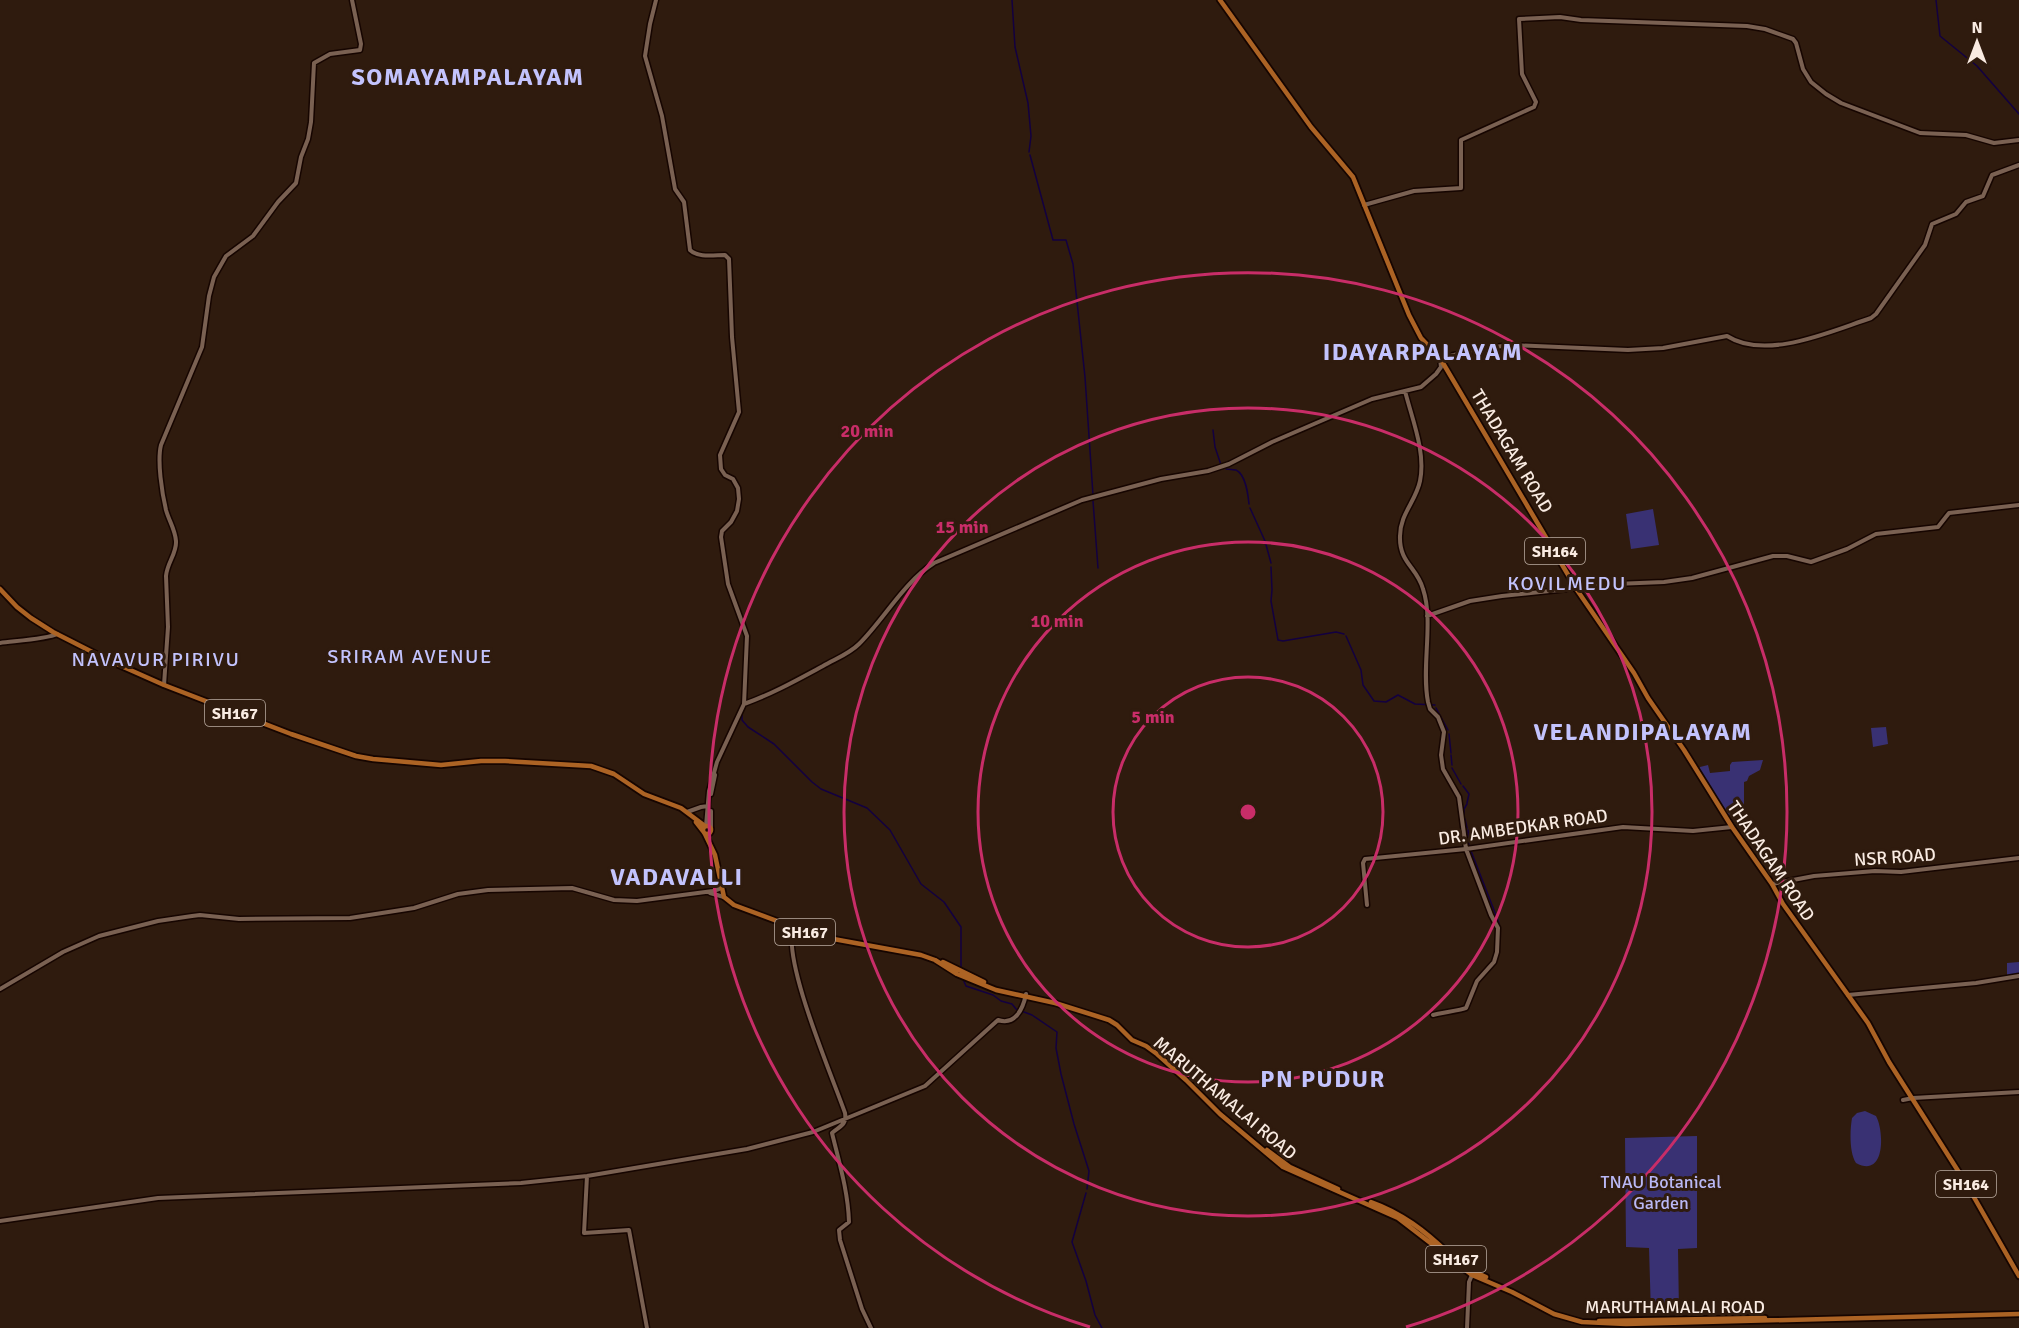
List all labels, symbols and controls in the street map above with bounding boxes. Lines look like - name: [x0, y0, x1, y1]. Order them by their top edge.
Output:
- north arrow: [1947, 12, 2007, 72]
- text: N: [1971, 18, 1983, 38]
- district label: SOMAYAMPALAYAM: [351, 62, 585, 92]
- district label: IDAYARPALAYAM: [1323, 337, 1523, 367]
- street label: THADAGAM ROAD: [1466, 385, 1558, 517]
- text: 20 min: [840, 420, 894, 442]
- text: 15 min: [935, 516, 989, 538]
- road number: SH164: [1525, 538, 1585, 564]
- district label: KOVILMEDU: [1507, 571, 1627, 596]
- text: 10 min: [1030, 610, 1084, 632]
- district label: SRIRAM AVENUE: [327, 644, 493, 669]
- district label: NAVAVUR PIRIVU: [72, 647, 240, 672]
- road number: SH167: [205, 700, 265, 726]
- text: 5 min: [1131, 706, 1175, 728]
- district label: VELANDIPALAYAM: [1533, 717, 1753, 747]
- street label: THADAGAM ROAD: [1723, 797, 1819, 925]
- centre of rings: [1238, 802, 1258, 822]
- street label: DR. AMBEDKAR ROAD: [1437, 804, 1609, 850]
- street label: NSR ROAD: [1853, 843, 1937, 871]
- district label: VADAVALLI: [610, 862, 744, 892]
- road number: SH167: [775, 919, 835, 945]
- street label: MARUTHAMALAI ROAD: [1149, 1032, 1301, 1164]
- district label: PN PUDUR: [1260, 1064, 1386, 1094]
- park label: TNAU Botanical Garden: [1601, 1171, 1721, 1214]
- road number: SH164: [1936, 1171, 1996, 1197]
- road number: SH167: [1426, 1246, 1486, 1272]
- street label: MARUTHAMALAI ROAD: [1585, 1296, 1765, 1318]

